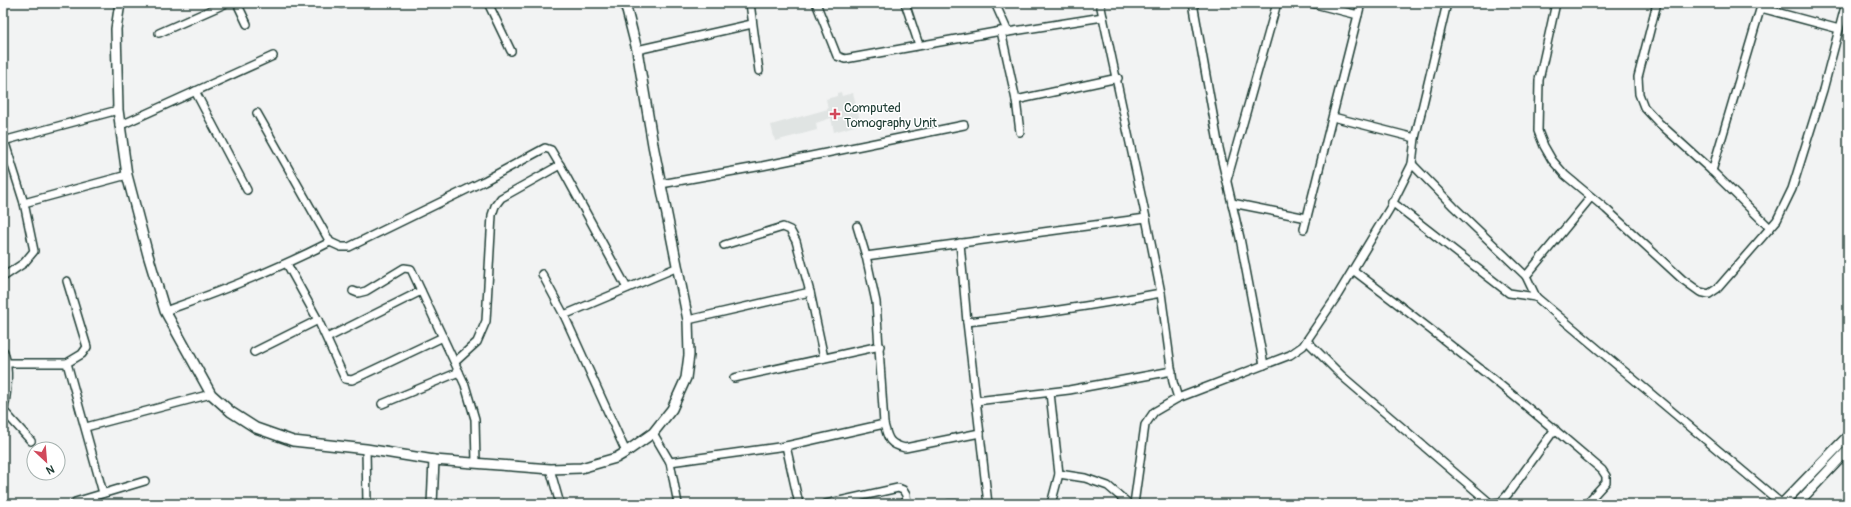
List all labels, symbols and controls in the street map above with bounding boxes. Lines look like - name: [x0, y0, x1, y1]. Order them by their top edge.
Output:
- place label: Computed Tomography Unit: [844, 100, 938, 131]
- marker: Computed Tomography Unit: [829, 108, 841, 120]
- north arrow: [26, 441, 66, 481]
- text: N: [43, 462, 56, 477]

